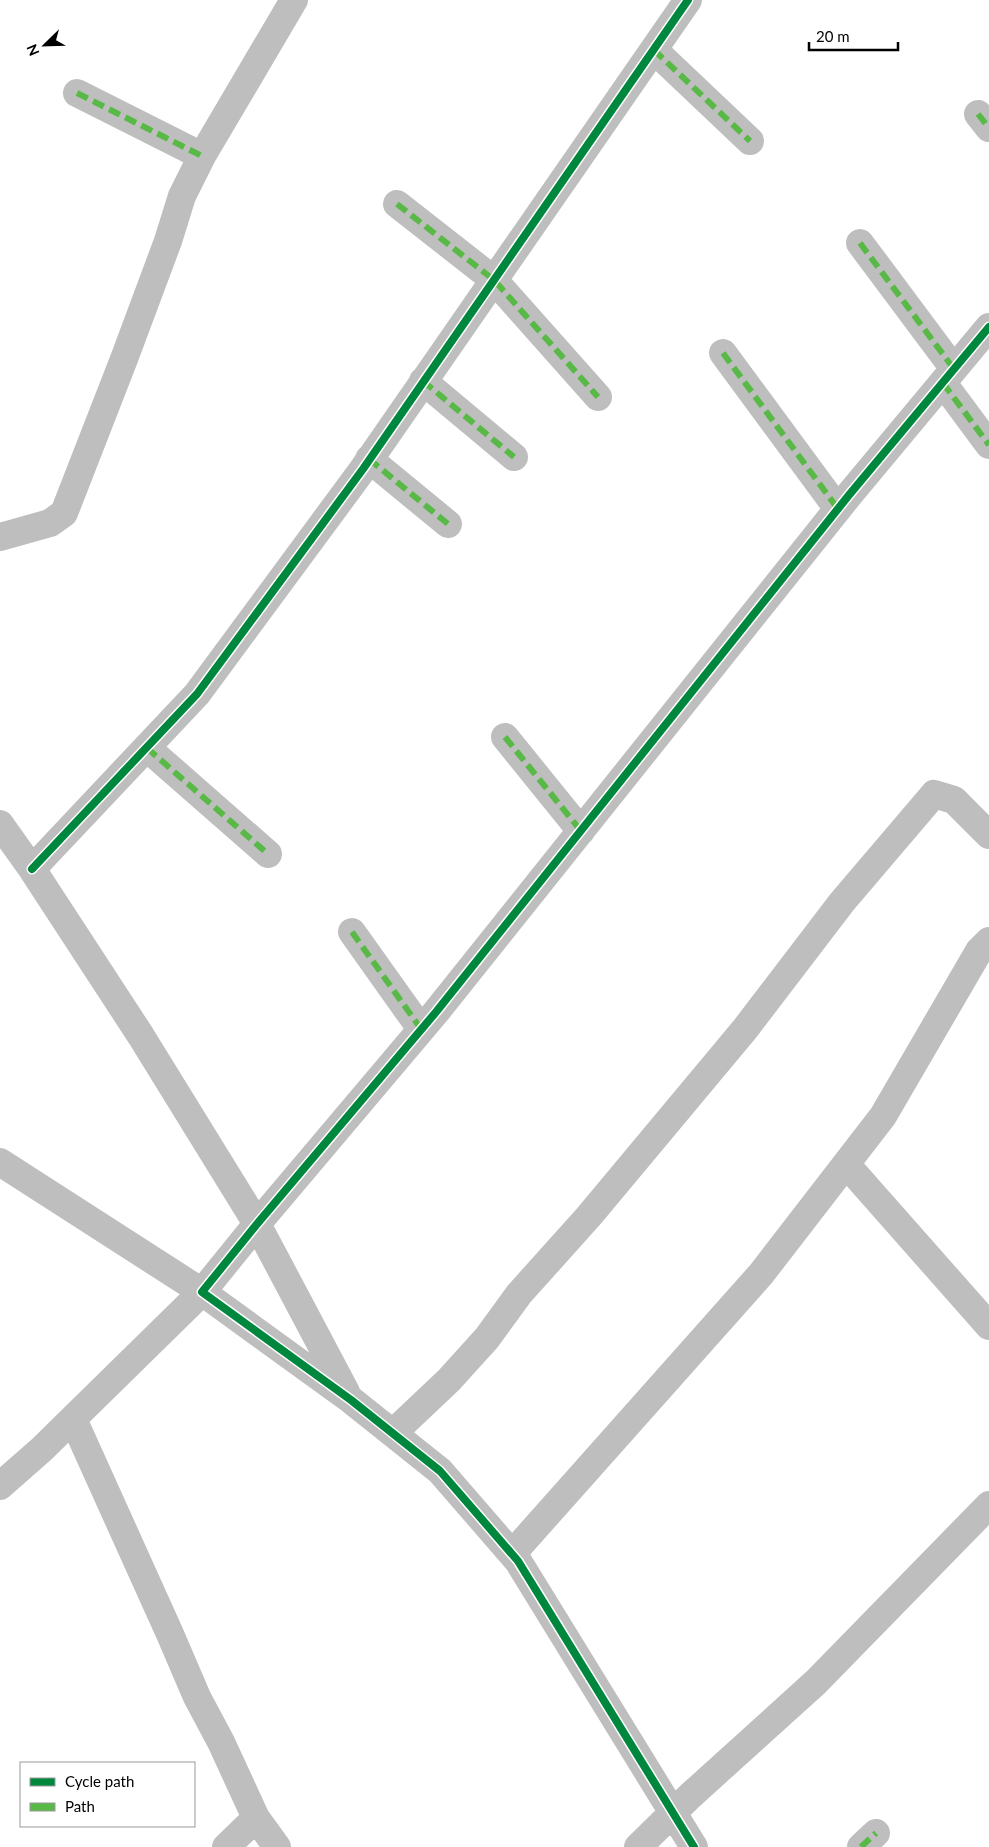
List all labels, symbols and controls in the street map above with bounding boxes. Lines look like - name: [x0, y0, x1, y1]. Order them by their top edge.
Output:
- north arrow: [20, 20, 70, 70]
- scale bar: [809, 20, 898, 52]
- text: 20 m: [816, 27, 850, 45]
- text: N: [23, 42, 43, 59]
- legend: [20, 1762, 195, 1827]
- text: Cycle path: [65, 1772, 134, 1790]
- text: Path: [65, 1797, 95, 1815]

